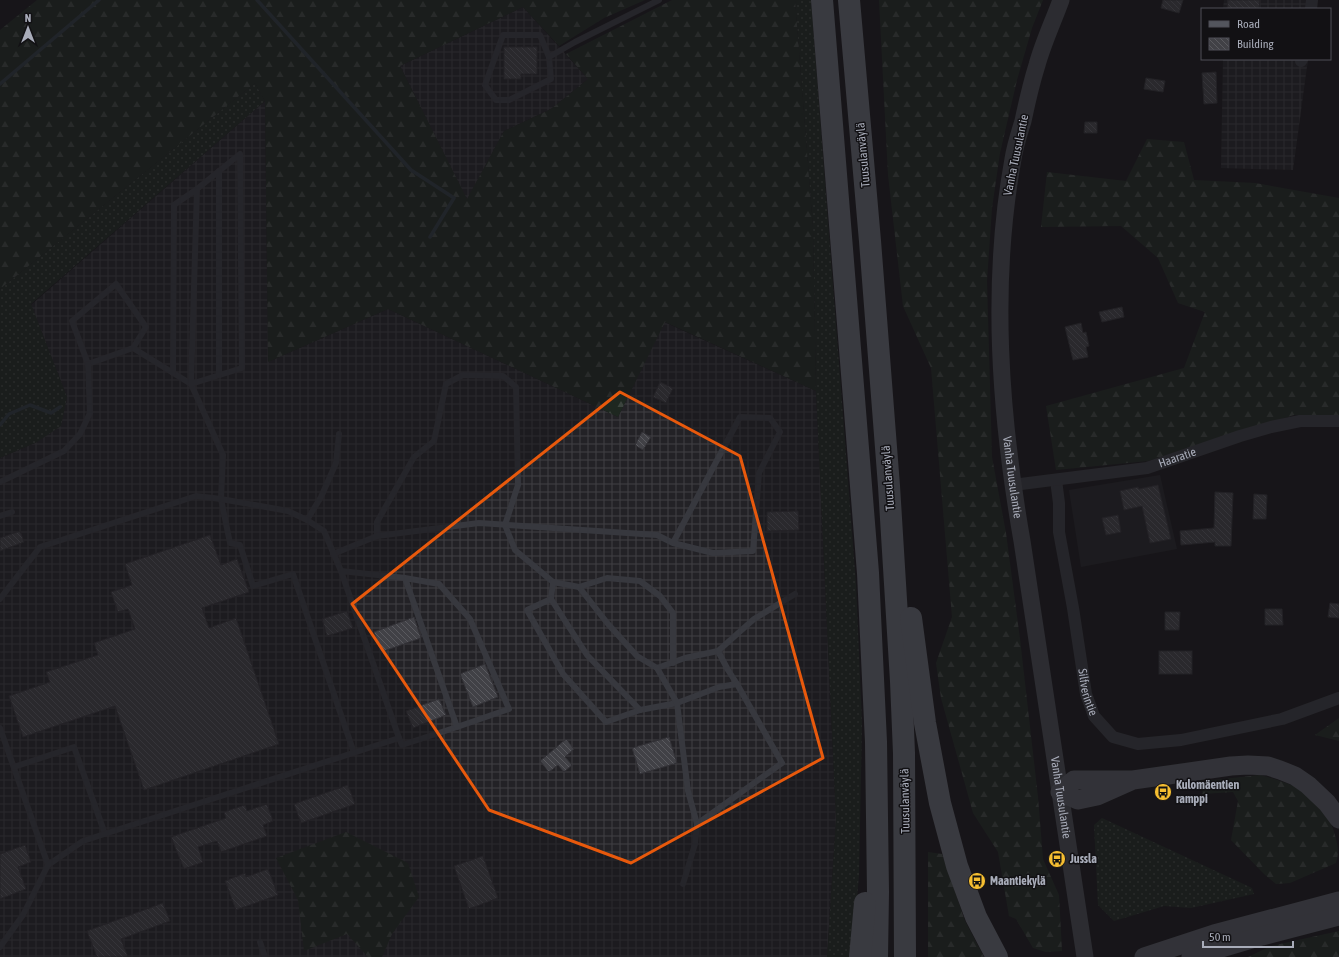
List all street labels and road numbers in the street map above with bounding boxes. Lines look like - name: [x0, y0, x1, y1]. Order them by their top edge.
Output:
- street label: Vanha Tuusulantie: [1001, 113, 1031, 197]
- street label: Tuusulanväylä: [853, 122, 873, 188]
- street label: Vanha Tuusulantie: [1000, 436, 1025, 519]
- street label: Tuusulanväylä: [879, 445, 897, 511]
- street label: Haaratie: [1157, 445, 1198, 471]
- street label: Silfverintie: [1075, 668, 1100, 718]
- street label: Vanha Tuusulantie: [1048, 756, 1074, 840]
- street label: Tuusulanväylä: [897, 768, 913, 834]

